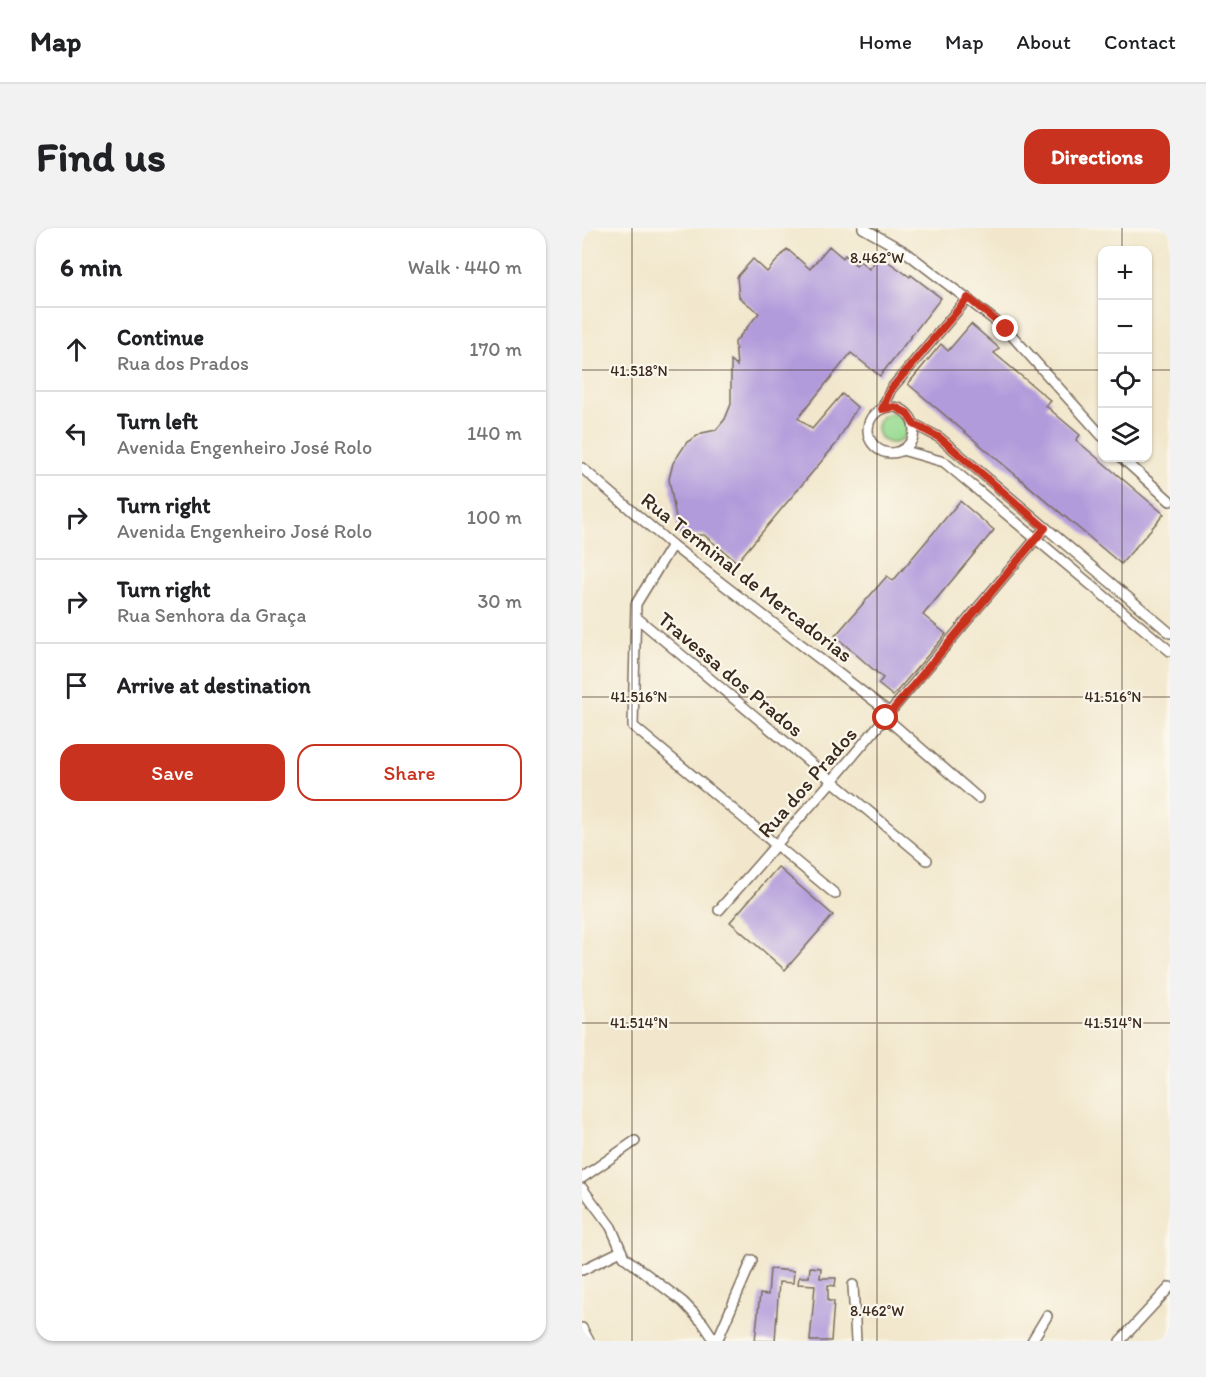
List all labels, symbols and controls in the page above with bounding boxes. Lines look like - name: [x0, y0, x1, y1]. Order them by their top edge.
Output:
- text: Map: [30, 24, 81, 58]
- text: Home: [859, 29, 912, 54]
- text: Map: [945, 29, 984, 54]
- text: About: [1017, 29, 1071, 54]
- text: Contact: [1104, 29, 1176, 54]
- button: Directions: [1024, 129, 1170, 184]
- text: Find us: [36, 131, 166, 182]
- map controls: [1098, 246, 1152, 462]
- button: +: [1098, 246, 1152, 300]
- text: 8.462°W: [850, 249, 904, 267]
- text: 6 min: [60, 251, 122, 283]
- text: Walk · 440 m: [408, 255, 522, 279]
- button: −: [1098, 300, 1152, 354]
- route end: [992, 315, 1018, 341]
- text: Continue: [117, 324, 204, 351]
- icon: ahead: [60, 333, 93, 366]
- text: 170 m: [469, 337, 522, 361]
- text: Rua dos Prados: [117, 351, 249, 375]
- button: locate: [1098, 354, 1152, 408]
- text: 41.518°N: [610, 362, 668, 380]
- text: Turn left: [117, 408, 198, 435]
- button: layers: [1098, 408, 1152, 462]
- icon: left: [60, 417, 93, 450]
- text: 140 m: [467, 421, 522, 445]
- text: Avenida Engenheiro José Rolo: [117, 435, 372, 459]
- street label: Rua Terminal de Mercadorias: [636, 487, 858, 667]
- text: Turn right: [117, 492, 211, 519]
- icon: right: [60, 501, 93, 534]
- text: 100 m: [467, 505, 522, 529]
- text: Avenida Engenheiro José Rolo: [117, 519, 372, 543]
- text: Turn right: [117, 576, 211, 603]
- icon: right: [60, 585, 93, 618]
- text: 30 m: [477, 589, 522, 613]
- text: Rua Senhora da Graça: [117, 603, 306, 627]
- street label: Travessa dos Prados: [653, 606, 809, 742]
- icon: arrive: [60, 669, 93, 702]
- text: Arrive at destination: [117, 672, 311, 699]
- text: 41.516°N: [611, 688, 668, 706]
- text: 41.516°N: [1085, 688, 1142, 706]
- route start: [872, 704, 898, 730]
- street label: Rua dos Prados: [752, 722, 862, 842]
- button: Save: [60, 744, 285, 801]
- button: Share: [297, 744, 522, 801]
- text: 41.514°N: [610, 1014, 668, 1032]
- text: 41.514°N: [1084, 1014, 1142, 1032]
- text: 8.462°W: [850, 1302, 904, 1320]

